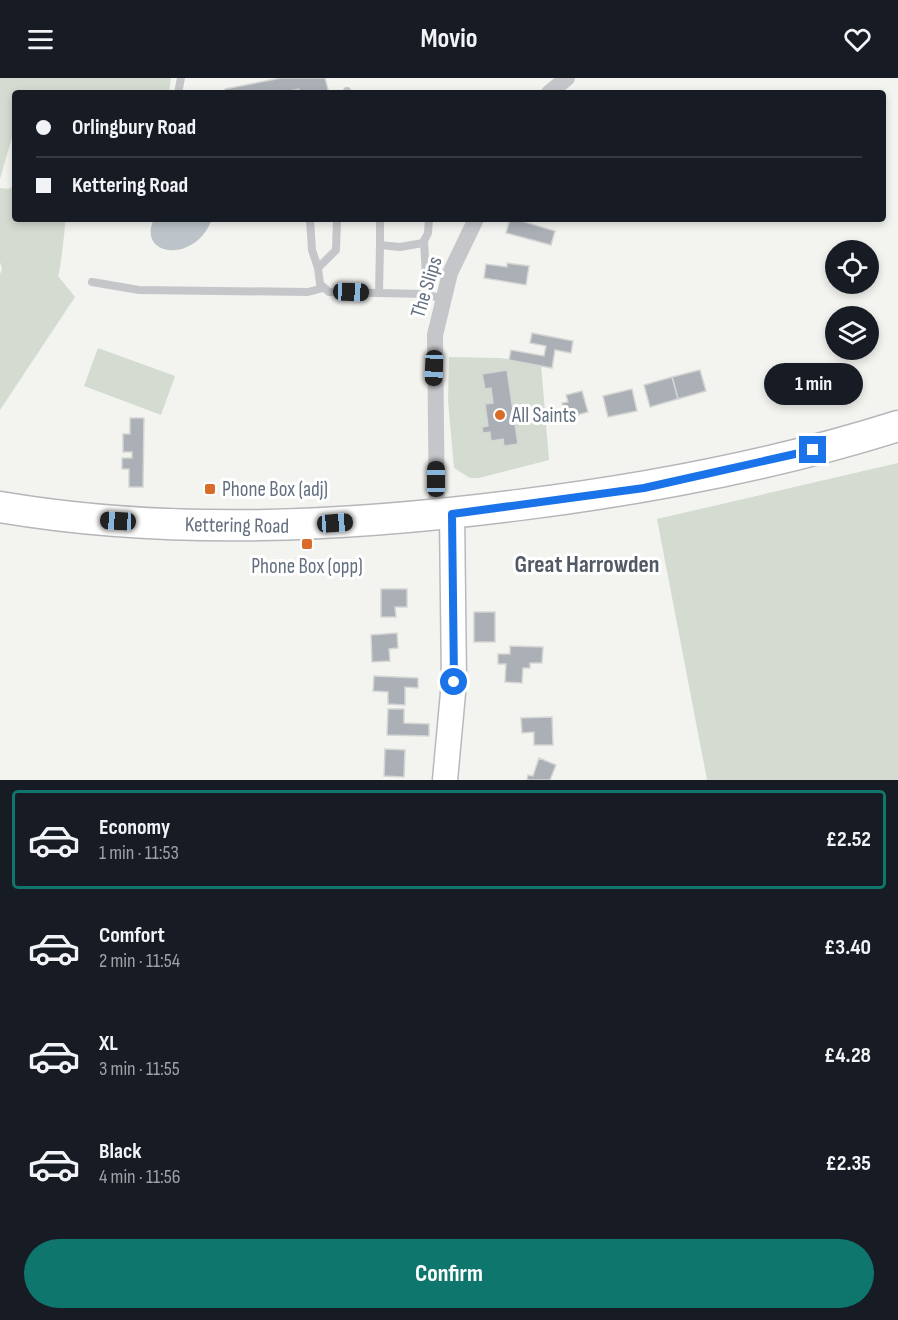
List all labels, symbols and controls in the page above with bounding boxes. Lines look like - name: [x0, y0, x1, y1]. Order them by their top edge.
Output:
- icon: menu: [24, 23, 57, 56]
- text: Movio: [420, 23, 478, 55]
- icon: heart: [841, 23, 874, 56]
- text: Orlingbury Road: [72, 114, 196, 141]
- text: Kettering Road: [72, 172, 188, 199]
- map controls: [825, 240, 879, 360]
- button: locate: [825, 240, 879, 294]
- street label: The Slips: [405, 254, 448, 321]
- car: [333, 282, 369, 302]
- button: layers: [825, 306, 879, 360]
- car: [424, 350, 444, 386]
- callout: 1 min: [764, 363, 862, 405]
- text: 1 min: [795, 372, 832, 396]
- place label: All Saints: [511, 403, 576, 428]
- marker: All Saints: [493, 408, 507, 422]
- route end: [799, 436, 826, 463]
- car: [427, 461, 445, 497]
- place label: Phone Box (adj): [222, 477, 328, 502]
- marker: Phone Box (adj): [203, 482, 217, 496]
- car: [100, 511, 136, 531]
- street label: Kettering Road: [185, 512, 289, 539]
- car: [316, 513, 354, 533]
- marker: Phone Box (opp): [300, 537, 314, 551]
- district label: Great Harrowden: [515, 550, 659, 579]
- place label: Phone Box (opp): [251, 554, 363, 579]
- route start: [440, 668, 467, 695]
- icon: car: [27, 813, 81, 867]
- text: Economy: [99, 814, 170, 841]
- text: £2.52: [826, 826, 871, 853]
- text: 1 min · 11:53: [99, 841, 179, 865]
- icon: car: [27, 921, 81, 975]
- text: Comfort: [99, 922, 165, 949]
- text: £3.40: [824, 934, 871, 961]
- text: 2 min · 11:54: [99, 949, 180, 973]
- icon: car: [27, 1029, 81, 1083]
- text: XL: [99, 1030, 118, 1057]
- text: £4.28: [824, 1042, 871, 1069]
- text: 3 min · 11:55: [99, 1057, 180, 1081]
- icon: car: [27, 1137, 81, 1191]
- text: Black: [99, 1138, 141, 1165]
- text: £2.35: [826, 1150, 871, 1177]
- text: 4 min · 11:56: [99, 1165, 181, 1189]
- button: Confirm: [24, 1239, 874, 1308]

